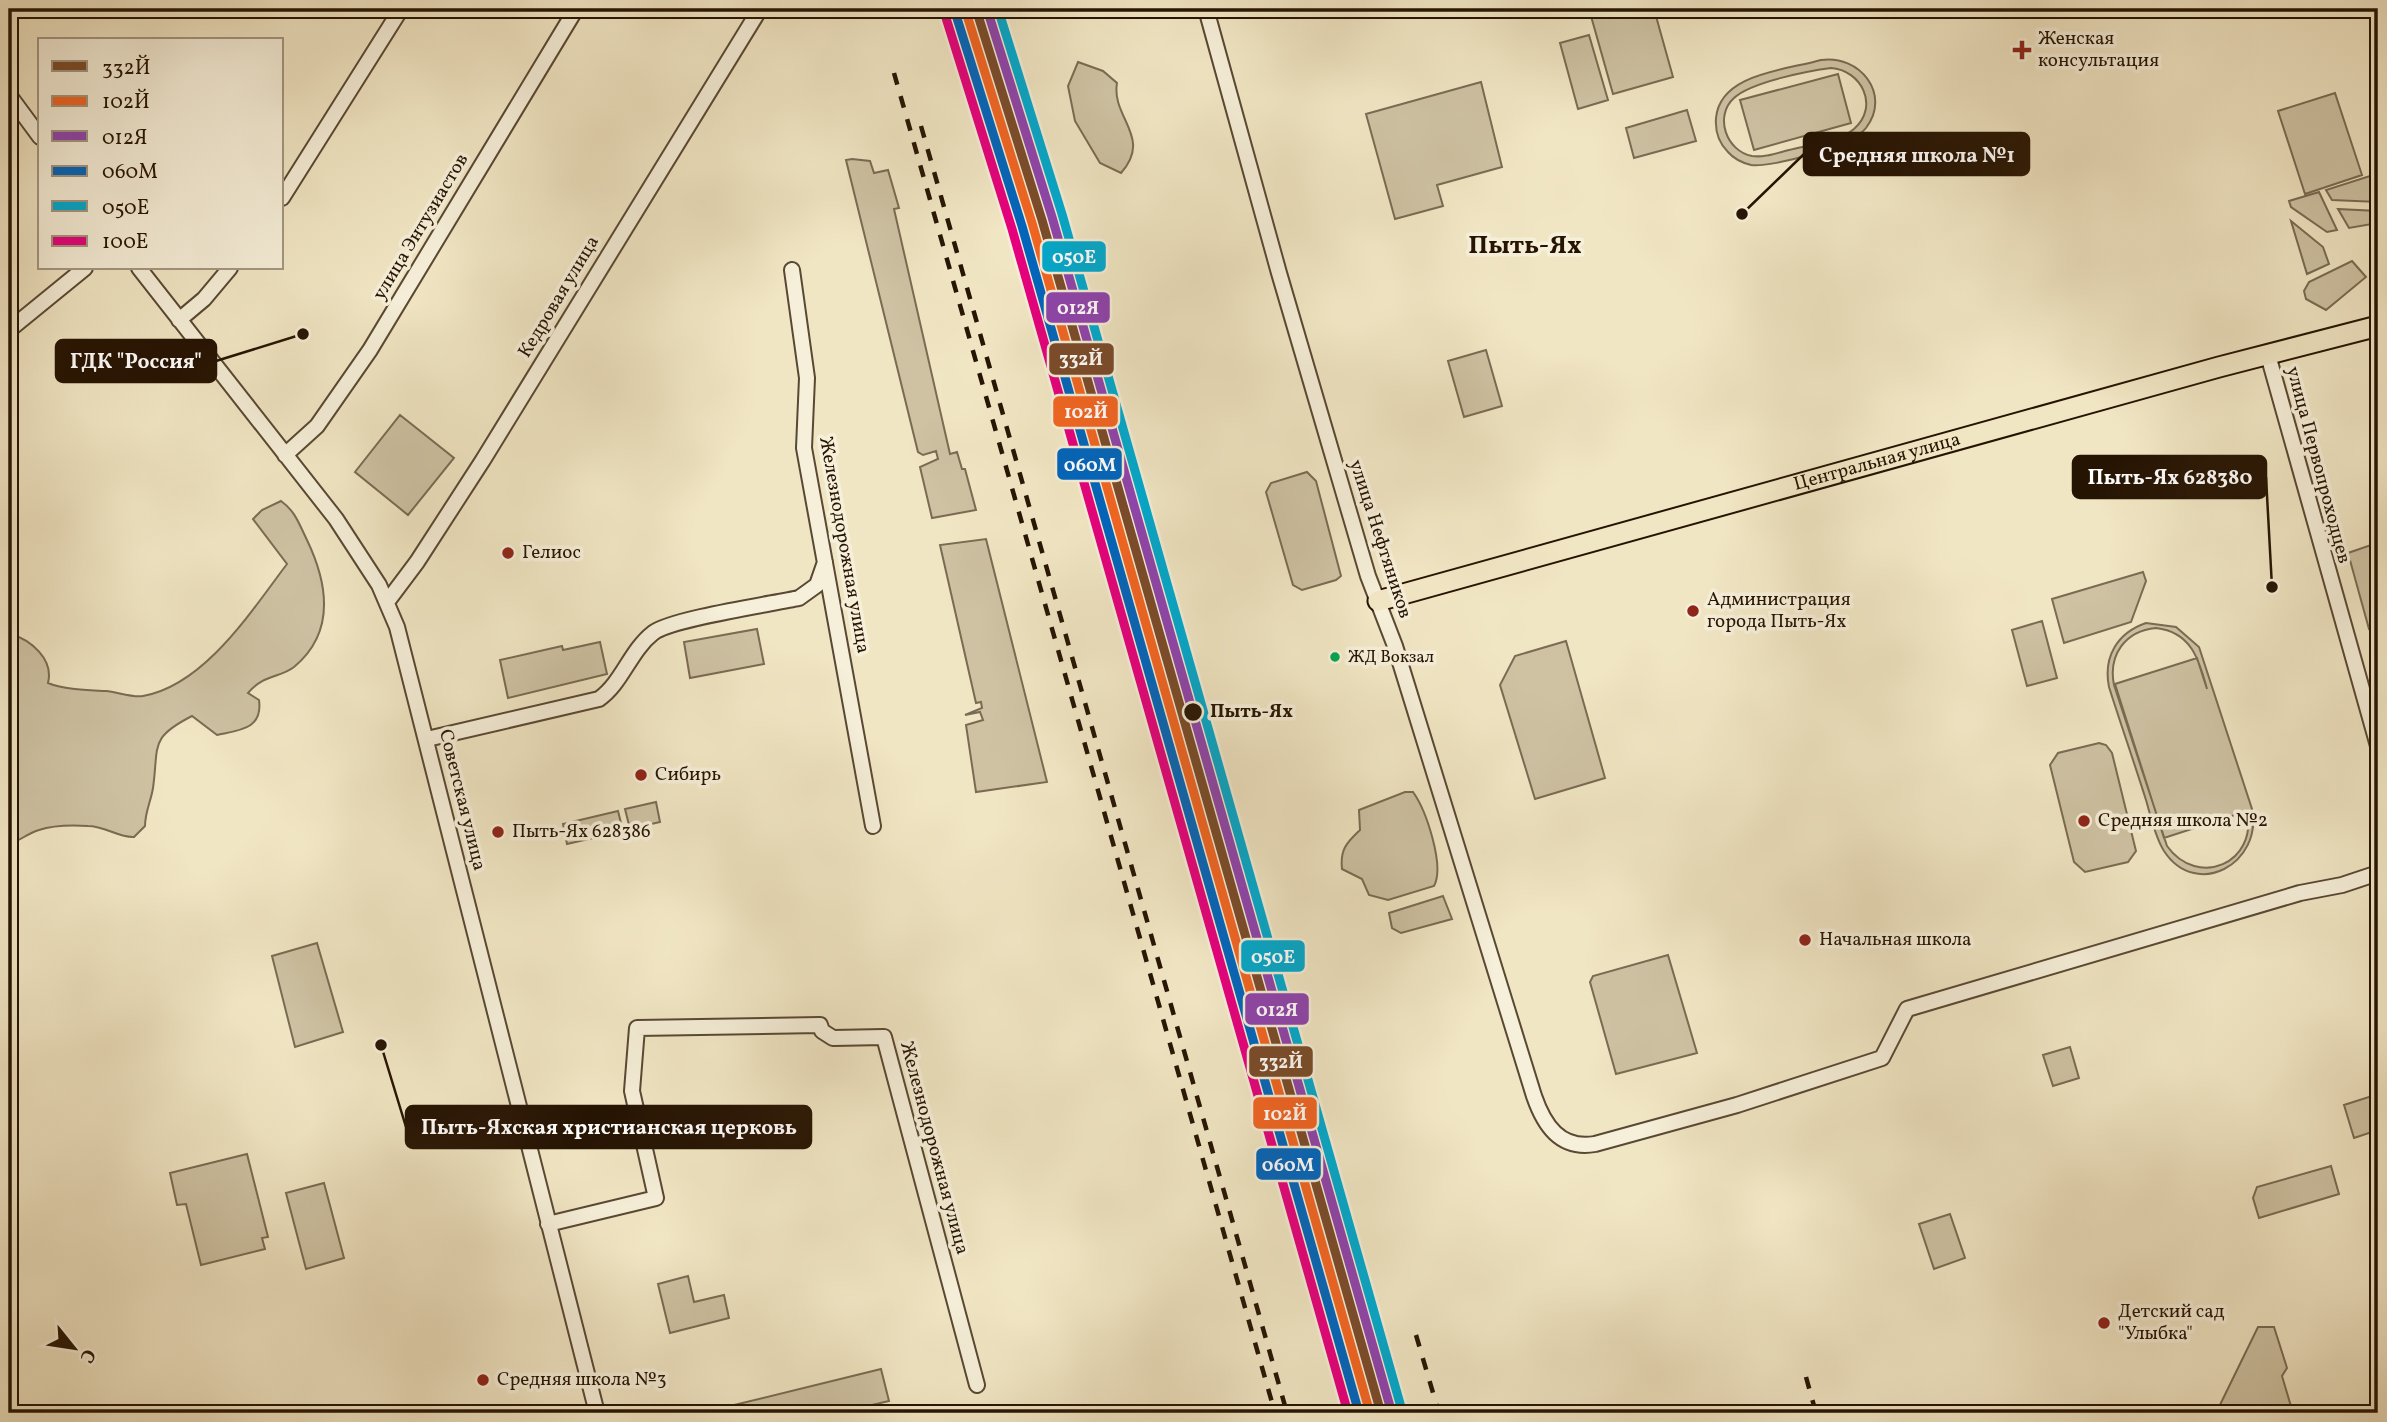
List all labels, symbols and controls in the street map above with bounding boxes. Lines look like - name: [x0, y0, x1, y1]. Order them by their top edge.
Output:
- place label: Женская консультация: [2038, 26, 2159, 74]
- legend: [38, 38, 284, 270]
- marker: Женская консультация: [2012, 40, 2032, 60]
- text: 332Й: [102, 54, 151, 83]
- text: 102Й: [102, 88, 150, 117]
- text: 012Я: [102, 124, 148, 153]
- callout: Средняя школа №1: [1804, 133, 2029, 175]
- text: Средняя школа №1: [1819, 142, 2015, 171]
- street label: улица Энтузиастов: [367, 149, 475, 305]
- text: 060М: [102, 158, 158, 187]
- text: 050Е: [102, 194, 149, 223]
- text: 100Е: [102, 228, 148, 257]
- district label: Пыть-Ях: [1468, 228, 1582, 264]
- street label: Кедровая улица: [512, 231, 606, 363]
- line badge: 050Е: [1041, 240, 1107, 273]
- text: 050Е: [1052, 245, 1096, 271]
- line badge: 012Я: [1045, 291, 1111, 324]
- text: 012Я: [1057, 296, 1099, 322]
- callout: ГДК "Россия": [56, 340, 216, 382]
- line badge: 332Й: [1048, 342, 1115, 376]
- text: 332Й: [1059, 347, 1103, 373]
- text: ГДК "Россия": [70, 348, 202, 377]
- street label: улица Первопроходцев: [2279, 364, 2357, 566]
- line badge: 102Й: [1052, 395, 1119, 428]
- text: 102Й: [1064, 400, 1108, 426]
- street label: Центральная улица: [1791, 427, 1963, 498]
- street label: Железнодорожная улица: [812, 435, 876, 655]
- line badge: 060М: [1056, 447, 1123, 481]
- text: 060М: [1064, 453, 1116, 479]
- street label: улица Нефтяников: [1342, 456, 1418, 622]
- callout: Пыть-Ях 628380: [2073, 456, 2266, 498]
- text: Пыть-Ях 628380: [2088, 464, 2252, 493]
- place label: Гелиос: [522, 540, 581, 566]
- marker: Гелиос: [500, 545, 516, 561]
- place label: Администрация города Пыть-Ях: [1707, 587, 1851, 635]
- marker: Администрация города Пыть-Ях: [1685, 603, 1701, 619]
- place label: ЖД Вокзал: [1348, 646, 1434, 669]
- marker: ЖД Вокзал: [1328, 650, 1342, 664]
- place label: Пыть-Ях: [1210, 699, 1293, 725]
- marker: Пыть-Ях: [1182, 701, 1204, 723]
- street label: Советская улица: [432, 727, 492, 873]
- place label: Сибирь: [655, 762, 721, 788]
- marker: Сибирь: [633, 767, 649, 783]
- place label: Средняя школа №2: [2098, 808, 2268, 834]
- marker: Средняя школа №2: [2076, 813, 2092, 829]
- place label: Пыть-Ях 628386: [512, 819, 651, 845]
- marker: Пыть-Ях 628386: [490, 824, 506, 840]
- place label: Начальная школа: [1819, 927, 1972, 953]
- marker: Начальная школа: [1797, 932, 1813, 948]
- line badge: 050Е: [1240, 939, 1306, 973]
- text: 050Е: [1251, 945, 1295, 971]
- line badge: 012Я: [1244, 992, 1310, 1026]
- text: 012Я: [1256, 998, 1298, 1024]
- street label: Железнодорожная улица: [893, 1039, 975, 1257]
- line badge: 332Й: [1248, 1045, 1314, 1078]
- text: 332Й: [1259, 1050, 1303, 1076]
- line badge: 102Й: [1252, 1096, 1318, 1130]
- text: 102Й: [1263, 1102, 1307, 1128]
- callout: Пыть-Яхская христианская церковь: [406, 1106, 811, 1148]
- text: Пыть-Яхская христианская церковь: [421, 1114, 797, 1143]
- line badge: 060М: [1255, 1147, 1322, 1181]
- text: 060М: [1262, 1153, 1314, 1179]
- place label: Детский сад "Улыбка": [2118, 1299, 2225, 1347]
- north arrow: [38, 1314, 108, 1384]
- marker: Детский сад "Улыбка": [2096, 1315, 2112, 1331]
- text: С: [73, 1344, 101, 1367]
- place label: Средняя школа №3: [497, 1367, 667, 1393]
- marker: Средняя школа №3: [475, 1372, 491, 1388]

